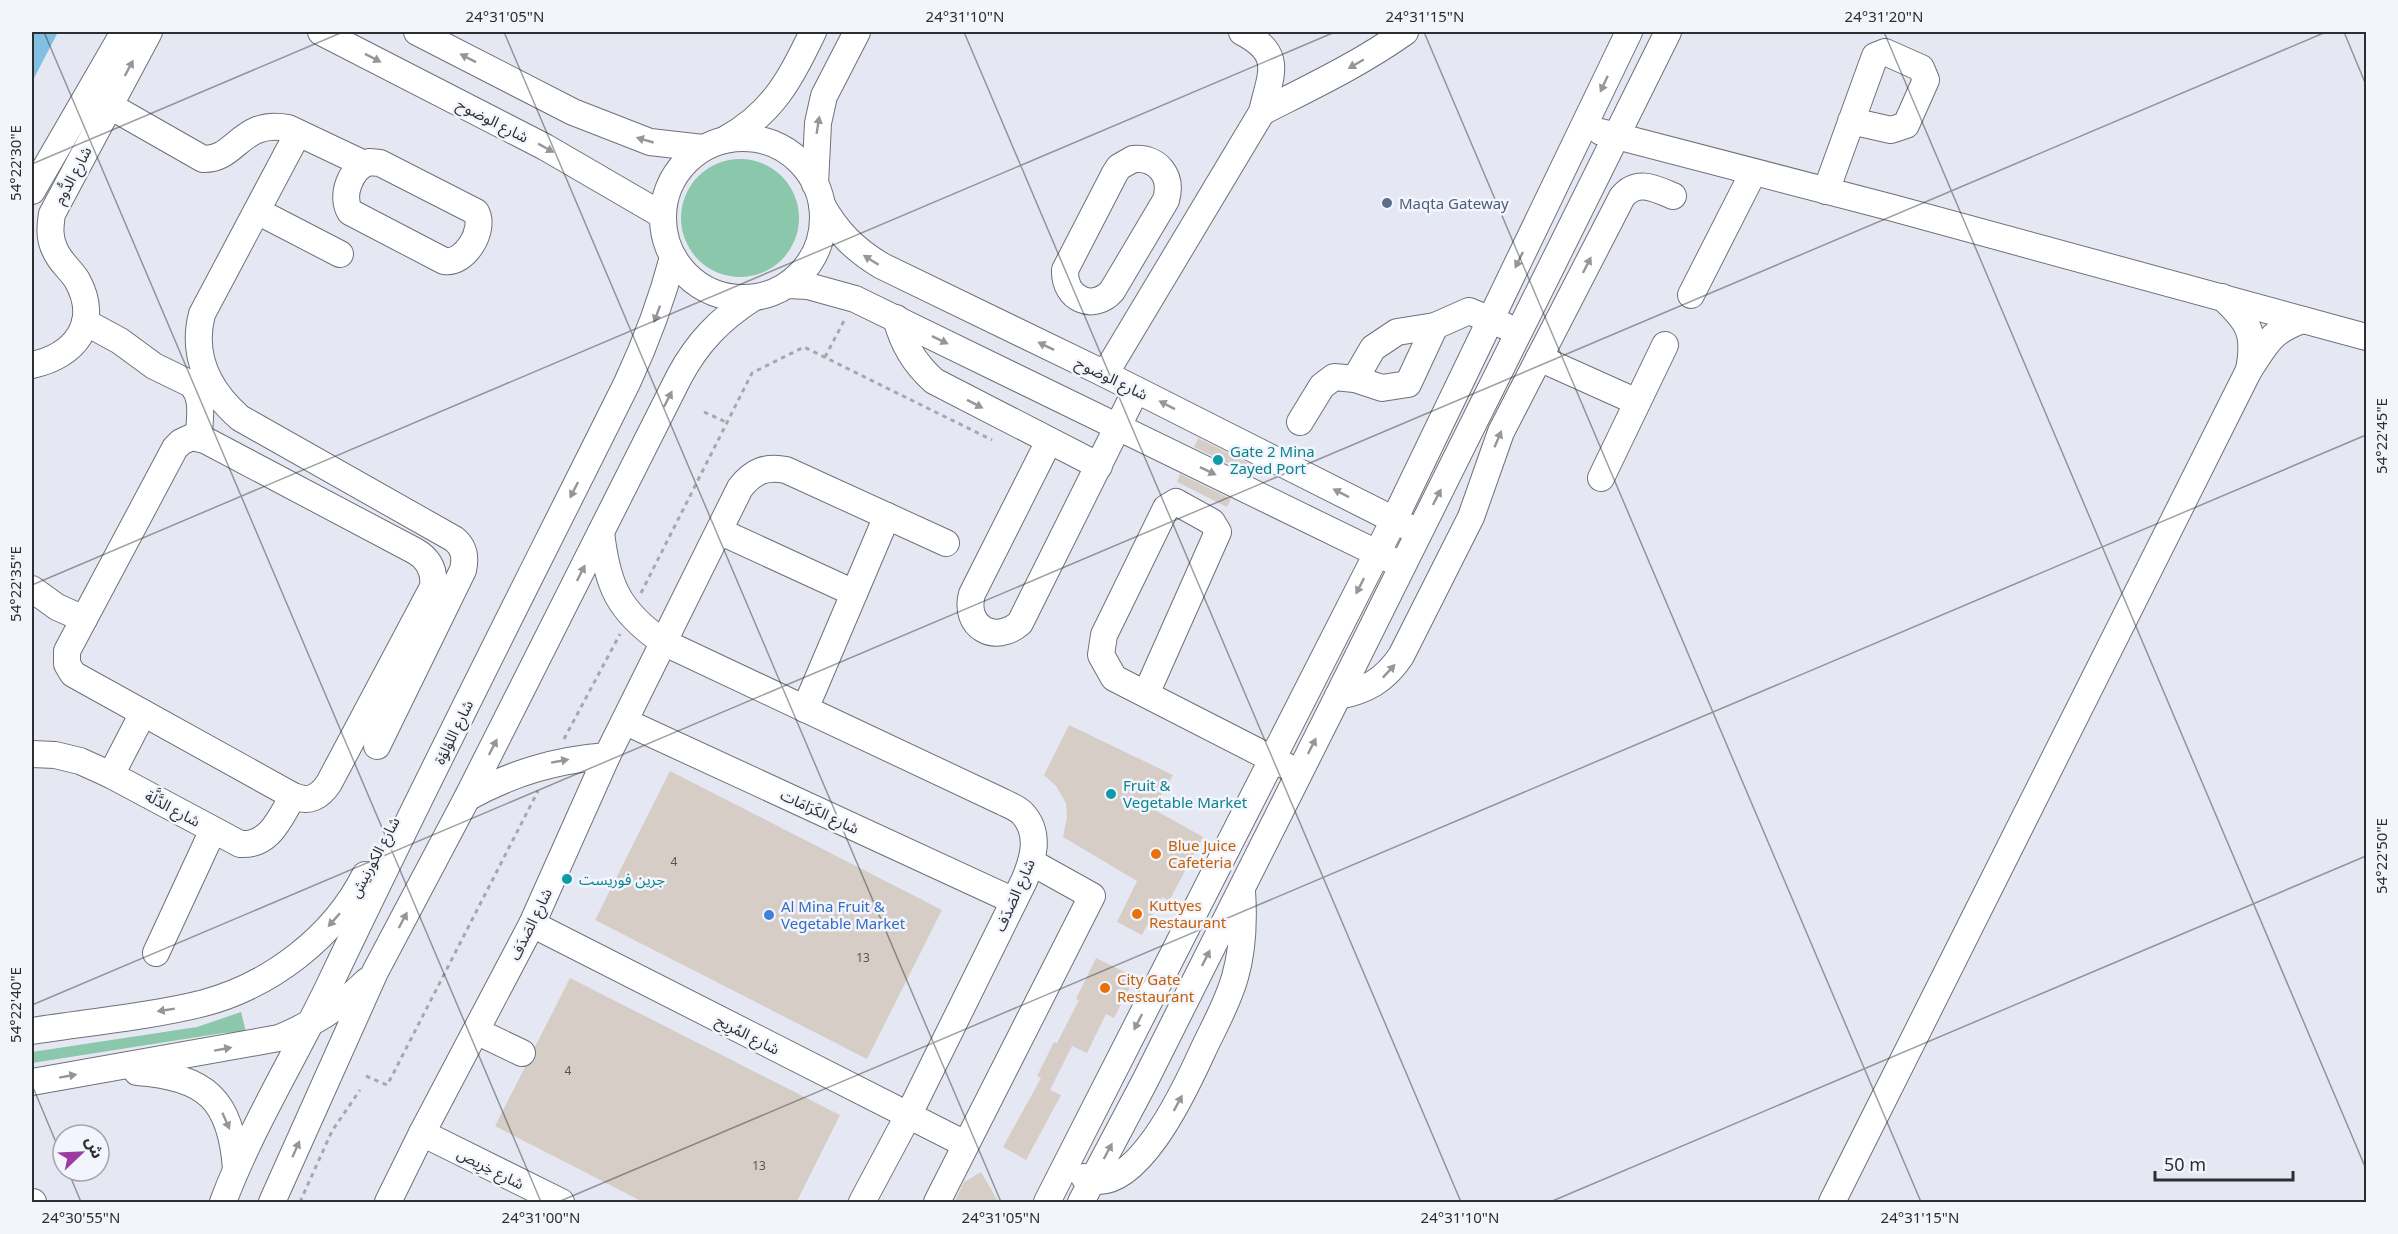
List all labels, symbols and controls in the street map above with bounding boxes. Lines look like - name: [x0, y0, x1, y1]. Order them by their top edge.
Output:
- text: 24°31'05"N: [466, 6, 544, 26]
- text: 24°31'10"N: [926, 6, 1004, 26]
- text: 24°31'15"N: [1386, 6, 1464, 26]
- text: 24°31'20"N: [1845, 6, 1923, 26]
- one-way arrow: [364, 53, 382, 63]
- one-way arrow: [460, 53, 477, 63]
- one-way arrow: [1348, 59, 1365, 69]
- one-way arrow: [125, 60, 134, 77]
- one-way arrow: [1599, 76, 1609, 94]
- street label: شارع الوضوح: [452, 93, 532, 149]
- one-way arrow: [814, 116, 823, 135]
- text: 54°22'30"E: [5, 125, 25, 201]
- one-way arrow: [636, 135, 654, 144]
- street label: شارع الدُّوم: [48, 142, 98, 209]
- one-way arrow: [538, 143, 555, 153]
- place label: Maqta Gateway: [1399, 193, 1509, 213]
- marker: Maqta Gateway: [1380, 196, 1394, 210]
- one-way arrow: [1515, 251, 1525, 269]
- one-way arrow: [863, 254, 879, 265]
- one-way arrow: [1582, 256, 1592, 273]
- one-way arrow: [652, 305, 662, 323]
- one-way arrow: [932, 335, 949, 344]
- one-way arrow: [1038, 341, 1055, 350]
- street label: شارع الوضوح: [1071, 352, 1152, 407]
- one-way arrow: [663, 390, 672, 407]
- text: 54°22'45"E: [2371, 398, 2391, 474]
- one-way arrow: [966, 399, 983, 408]
- one-way arrow: [1159, 401, 1176, 410]
- one-way arrow: [1494, 430, 1503, 447]
- place label: Gate 2 Mina Zayed Port: [1230, 441, 1315, 478]
- marker: Gate 2 Mina Zayed Port: [1211, 453, 1225, 467]
- one-way arrow: [1200, 466, 1217, 476]
- one-way arrow: [569, 481, 579, 498]
- one-way arrow: [1333, 488, 1350, 498]
- one-way arrow: [1433, 488, 1442, 505]
- text: 54°22'35"E: [5, 546, 25, 622]
- one-way arrow: [576, 565, 586, 582]
- one-way arrow: [1355, 578, 1365, 595]
- one-way arrow: [1382, 664, 1395, 679]
- street label: شارع اللؤلؤة: [429, 696, 480, 769]
- one-way arrow: [1308, 738, 1317, 755]
- one-way arrow: [488, 739, 498, 756]
- one-way arrow: [551, 757, 570, 766]
- place label: Fruit & Vegetable Market: [1123, 775, 1248, 812]
- street label: شارع الدَّلَّة: [141, 784, 205, 834]
- street label: شارع الكَرَامَات: [776, 784, 863, 841]
- marker: Fruit & Vegetable Market: [1104, 787, 1118, 801]
- street label: شارع الكورنيش: [344, 813, 406, 902]
- text: 54°22'50"E: [2371, 818, 2391, 894]
- place label: Blue Juice Cafeteria: [1168, 835, 1236, 872]
- marker: Blue Juice Cafeteria: [1149, 847, 1163, 861]
- house number: 4: [671, 853, 678, 870]
- street label: شارع الصَدَف: [989, 855, 1042, 936]
- place label: جرين فوريست: [579, 869, 665, 889]
- marker: جرين فوريست: [560, 872, 574, 886]
- street label: شارع الصَدَف: [504, 885, 559, 965]
- place label: Kuttyes Restaurant: [1149, 895, 1227, 932]
- place label: Al Mina Fruit & Vegetable Market: [781, 896, 906, 933]
- marker: Kuttyes Restaurant: [1130, 907, 1144, 921]
- marker: Al Mina Fruit & Vegetable Market: [762, 908, 776, 922]
- one-way arrow: [398, 911, 408, 928]
- one-way arrow: [327, 913, 341, 928]
- house number: 13: [856, 949, 870, 966]
- one-way arrow: [1201, 950, 1211, 967]
- text: 54°22'40"E: [5, 967, 25, 1043]
- place label: City Gate Restaurant: [1117, 969, 1195, 1006]
- marker: City Gate Restaurant: [1098, 981, 1112, 995]
- one-way arrow: [156, 1006, 175, 1015]
- street label: شارع المُرِيح: [711, 1009, 783, 1061]
- one-way arrow: [1134, 1013, 1144, 1031]
- one-way arrow: [214, 1044, 233, 1053]
- house number: 4: [565, 1062, 572, 1079]
- one-way arrow: [58, 1071, 77, 1080]
- one-way arrow: [1173, 1094, 1183, 1111]
- one-way arrow: [222, 1112, 231, 1129]
- north arrow: [51, 1123, 111, 1183]
- text: ش: [80, 1133, 109, 1162]
- one-way arrow: [292, 1141, 301, 1158]
- one-way arrow: [1103, 1142, 1113, 1159]
- street label: شارع خِرِيص: [453, 1143, 528, 1196]
- scale bar: [2155, 1144, 2293, 1182]
- text: 50 m: [2164, 1152, 2206, 1176]
- house number: 13: [752, 1157, 766, 1174]
- text: 24°30'55"N: [42, 1207, 120, 1227]
- text: 24°31'00"N: [502, 1207, 580, 1227]
- text: 24°31'05"N: [962, 1207, 1040, 1227]
- text: 24°31'10"N: [1421, 1207, 1499, 1227]
- text: 24°31'15"N: [1881, 1207, 1959, 1227]

